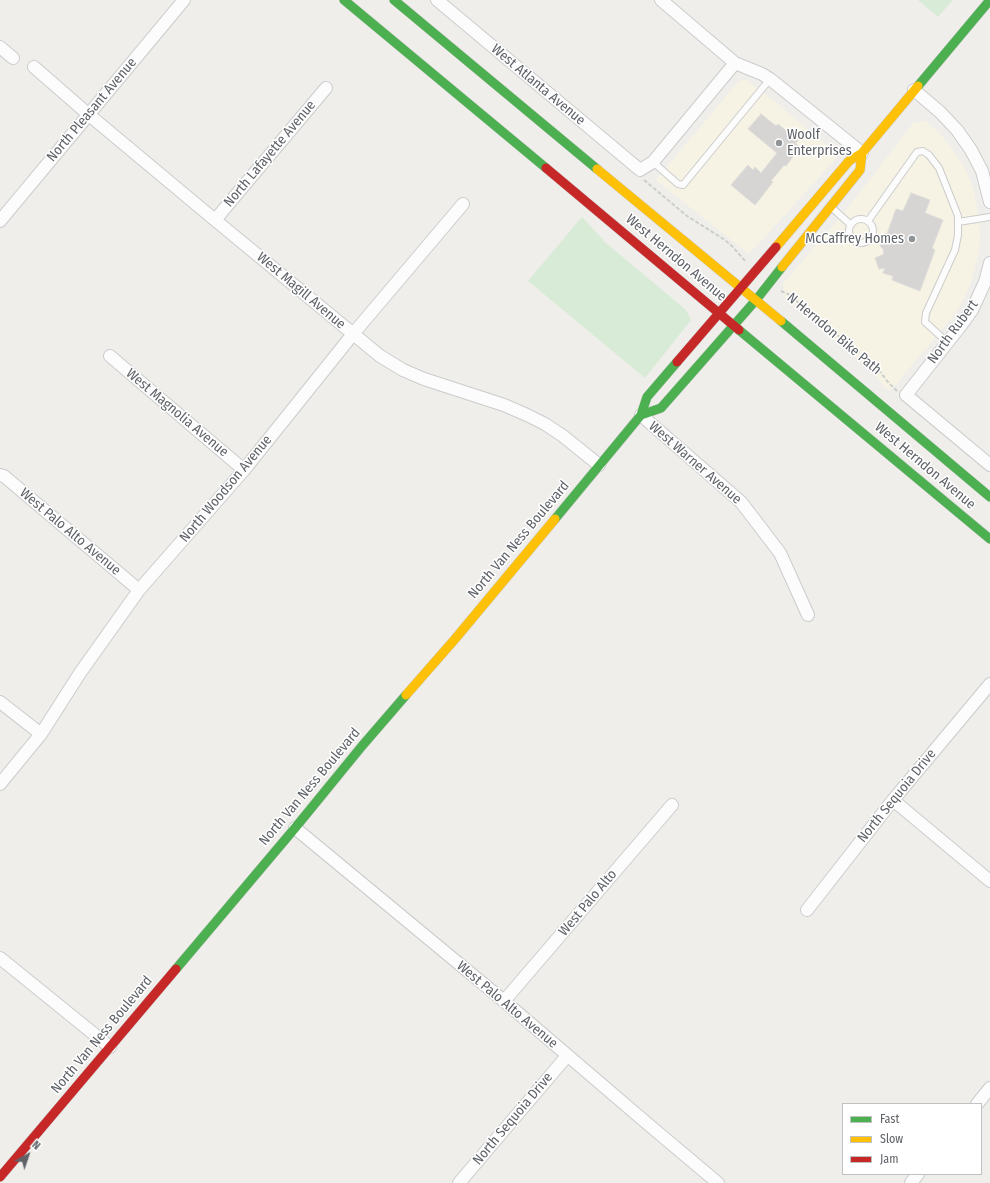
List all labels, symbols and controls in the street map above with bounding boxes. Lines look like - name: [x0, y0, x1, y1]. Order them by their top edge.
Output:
- street label: West Atlanta Avenue: [488, 41, 588, 129]
- street label: North Pleasant Avenue: [44, 55, 140, 165]
- street label: North Lafayette Avenue: [221, 97, 319, 211]
- place label: Woolf Enterprises: [787, 127, 852, 160]
- marker: Woolf Enterprises: [774, 138, 784, 148]
- street label: West Herndon Avenue: [622, 211, 730, 305]
- place label: McCaffrey Homes: [805, 231, 904, 247]
- marker: McCaffrey Homes: [907, 234, 917, 244]
- street label: West Magill Avenue: [253, 249, 349, 333]
- street label: N Herndon Bike Path: [783, 290, 885, 378]
- street label: North Rubert: [924, 297, 982, 367]
- street label: West Magnolia Avenue: [122, 365, 232, 461]
- street label: West Warner Avenue: [645, 418, 745, 508]
- street label: West Herndon Avenue: [871, 419, 979, 513]
- street label: North Woodson Avenue: [176, 432, 276, 546]
- street label: North Van Ness Boulevard: [465, 478, 573, 602]
- street label: West Palo Alto Avenue: [16, 485, 124, 579]
- street label: North Van Ness Boulevard: [256, 725, 364, 849]
- street label: North Sequoia Drive: [854, 746, 940, 846]
- street label: West Palo Alto: [555, 866, 621, 940]
- street label: West Palo Alto Avenue: [453, 958, 561, 1052]
- street label: North Van Ness Boulevard: [48, 973, 156, 1097]
- street label: North Sequoia Drive: [469, 1069, 557, 1169]
- legend: [842, 1103, 982, 1175]
- text: Fast: [880, 1112, 899, 1126]
- text: Slow: [880, 1132, 903, 1146]
- north arrow: [8, 1135, 48, 1175]
- text: N: [29, 1138, 43, 1153]
- text: Jam: [880, 1152, 898, 1166]

